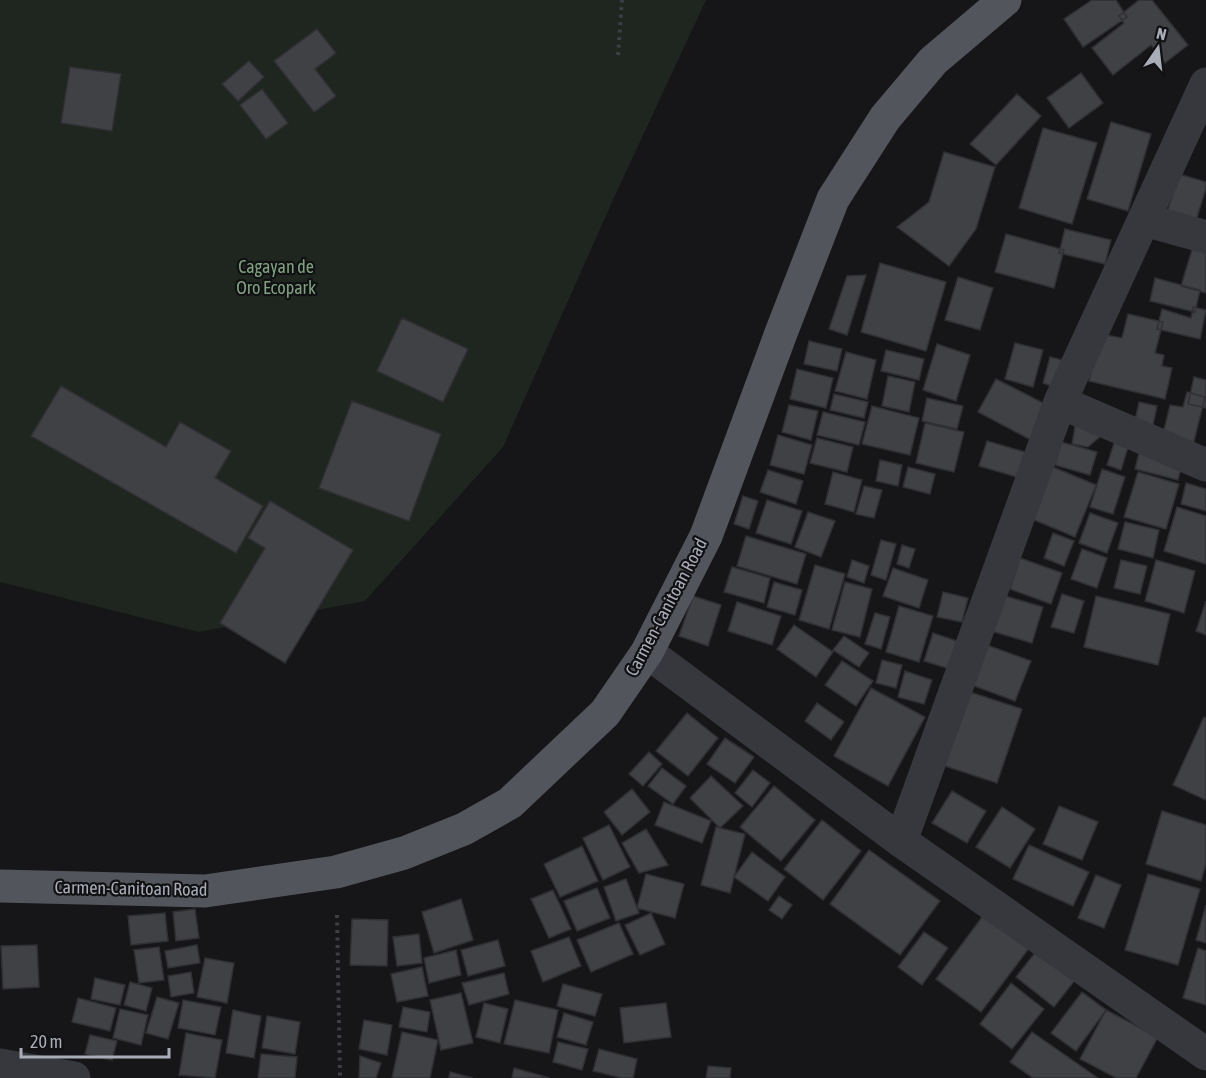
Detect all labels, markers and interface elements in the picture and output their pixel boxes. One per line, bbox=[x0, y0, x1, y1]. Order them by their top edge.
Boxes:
north arrow bbox=[1128, 18, 1188, 78]
text: N bbox=[1155, 24, 1168, 43]
park label: Cagayan de Oro Ecopark bbox=[236, 256, 316, 298]
street label: Carmen-Canitoan Road bbox=[621, 535, 711, 679]
street label: Carmen-Canitoan Road bbox=[54, 876, 208, 900]
scale bar bbox=[21, 1021, 170, 1059]
text: 20 m bbox=[30, 1031, 62, 1052]

